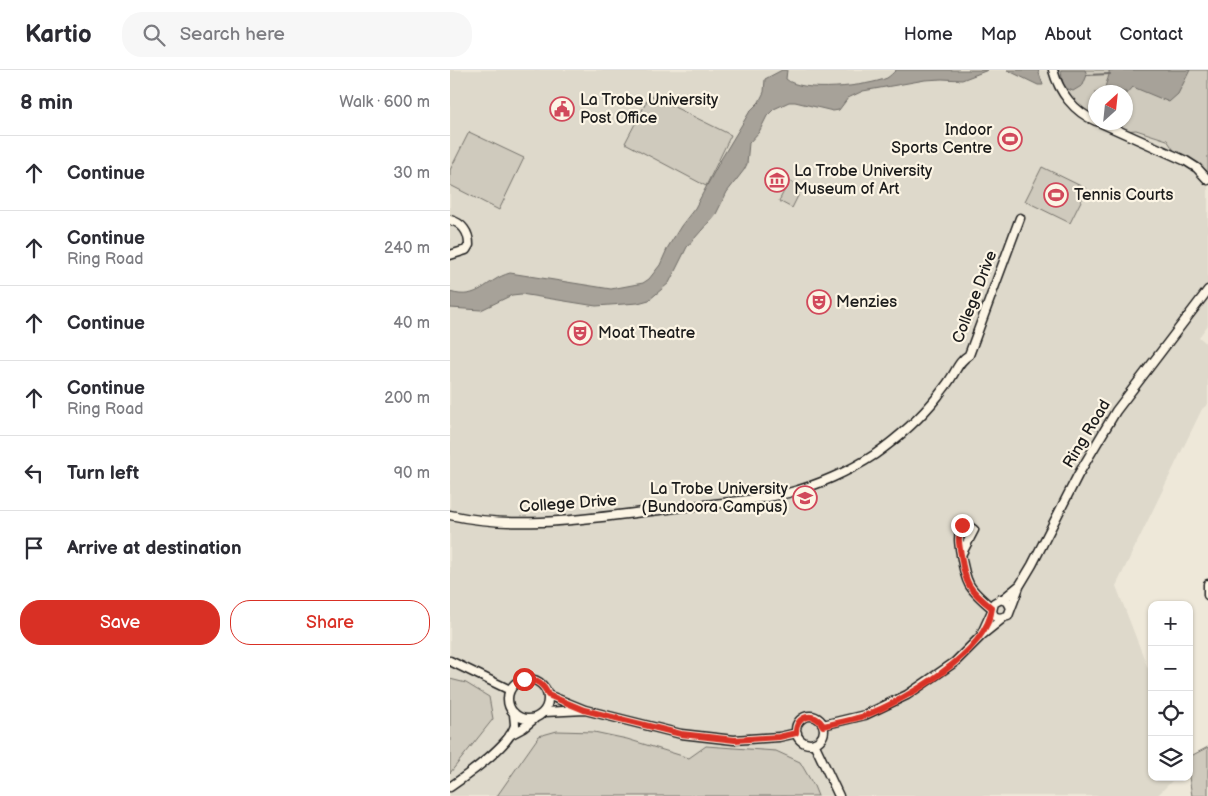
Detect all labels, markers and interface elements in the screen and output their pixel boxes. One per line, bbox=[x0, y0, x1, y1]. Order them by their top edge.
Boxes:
search box bbox=[122, 12, 472, 57]
text: Kartio bbox=[25, 20, 92, 49]
icon: search bbox=[140, 21, 168, 49]
text: Search here bbox=[180, 23, 285, 46]
text: Home bbox=[904, 24, 953, 45]
text: Map bbox=[981, 24, 1017, 45]
text: About bbox=[1045, 24, 1092, 45]
text: Contact bbox=[1120, 24, 1183, 45]
north arrow bbox=[1088, 85, 1133, 130]
text: 8 min bbox=[20, 90, 73, 115]
place label: La Trobe University Post Office bbox=[580, 91, 719, 128]
text: Walk · 600 m bbox=[339, 93, 430, 112]
public building icon: La Trobe University Post Office bbox=[549, 96, 575, 122]
place label: Indoor Sports Centre bbox=[891, 121, 992, 158]
sports icon: Indoor Sports Centre bbox=[997, 126, 1023, 152]
icon: ahead bbox=[20, 159, 48, 187]
text: Continue bbox=[67, 162, 145, 185]
place label: La Trobe University Museum of Art bbox=[794, 162, 933, 199]
text: 30 m bbox=[393, 164, 430, 183]
museum icon: La Trobe University Museum of Art bbox=[764, 167, 790, 193]
sports icon: Tennis Courts bbox=[1043, 182, 1069, 208]
place label: Tennis Courts bbox=[1074, 186, 1173, 205]
text: Continue bbox=[67, 227, 145, 250]
icon: ahead bbox=[20, 234, 48, 262]
text: 240 m bbox=[384, 239, 430, 258]
street label: College Drive bbox=[949, 248, 1002, 346]
text: Ring Road bbox=[67, 250, 143, 269]
theatre icon: Menzies bbox=[806, 289, 832, 315]
place label: Menzies bbox=[836, 293, 897, 312]
icon: ahead bbox=[20, 309, 48, 337]
text: Continue bbox=[67, 312, 145, 335]
text: 40 m bbox=[393, 314, 430, 333]
theatre icon: Moat Theatre bbox=[567, 320, 593, 346]
place label: Moat Theatre bbox=[598, 324, 696, 343]
text: Continue bbox=[67, 377, 145, 400]
icon: ahead bbox=[20, 384, 48, 412]
text: 200 m bbox=[384, 389, 430, 408]
street label: Ring Road bbox=[1059, 396, 1115, 472]
text: Ring Road bbox=[67, 400, 143, 419]
icon: left bbox=[20, 459, 48, 487]
text: Turn left bbox=[67, 462, 139, 485]
text: 90 m bbox=[394, 464, 430, 483]
place label: La Trobe University (Bundoora Campus) bbox=[642, 480, 789, 517]
school or university icon: La Trobe University (Bundoora Campus) bbox=[792, 485, 818, 511]
street label: College Drive bbox=[519, 491, 618, 517]
route end bbox=[951, 514, 974, 537]
icon: arrive bbox=[20, 534, 48, 562]
text: Arrive at destination bbox=[67, 537, 242, 560]
button: Save bbox=[20, 600, 220, 645]
button: Share bbox=[230, 600, 430, 645]
map controls bbox=[1148, 601, 1193, 781]
button: + bbox=[1148, 601, 1193, 646]
button: − bbox=[1148, 646, 1193, 691]
route start bbox=[513, 668, 536, 691]
button: locate bbox=[1148, 691, 1193, 736]
button: layers bbox=[1148, 736, 1193, 781]

